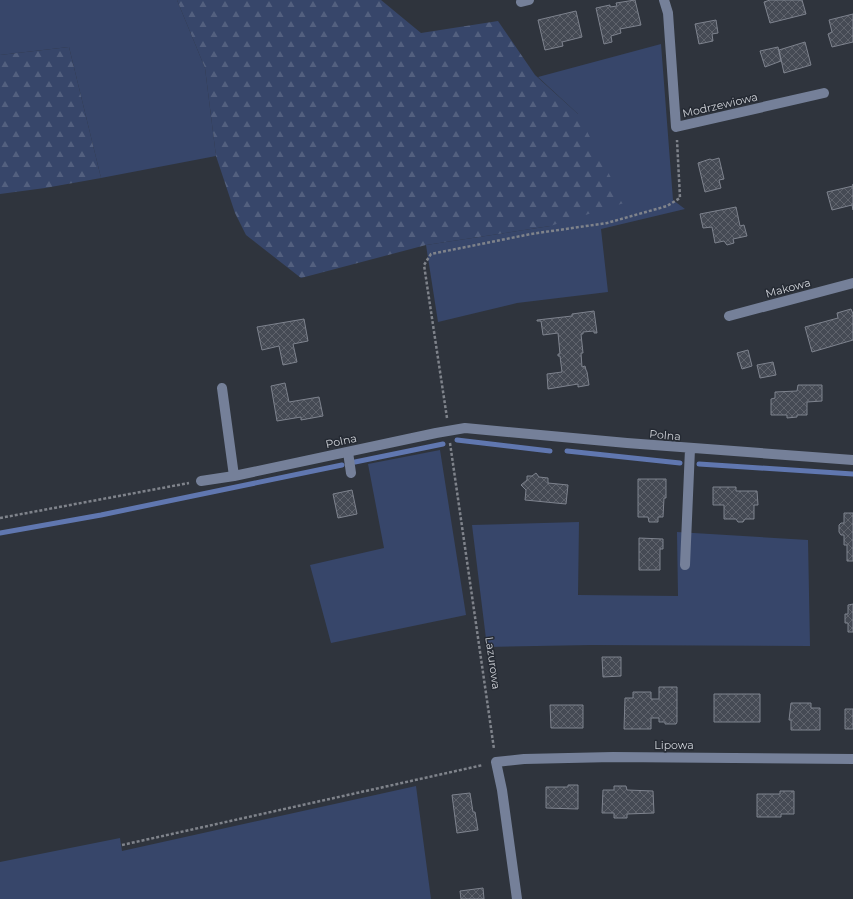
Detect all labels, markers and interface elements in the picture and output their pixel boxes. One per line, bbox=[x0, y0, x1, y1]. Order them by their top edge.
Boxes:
street label: Modrzewiowa bbox=[681, 90, 759, 120]
street label: Makowa bbox=[764, 275, 812, 301]
street label: Polna bbox=[649, 427, 681, 443]
street label: Polna bbox=[324, 431, 358, 451]
street label: Lazurowa bbox=[482, 636, 504, 690]
street label: Lipowa bbox=[654, 738, 694, 752]

